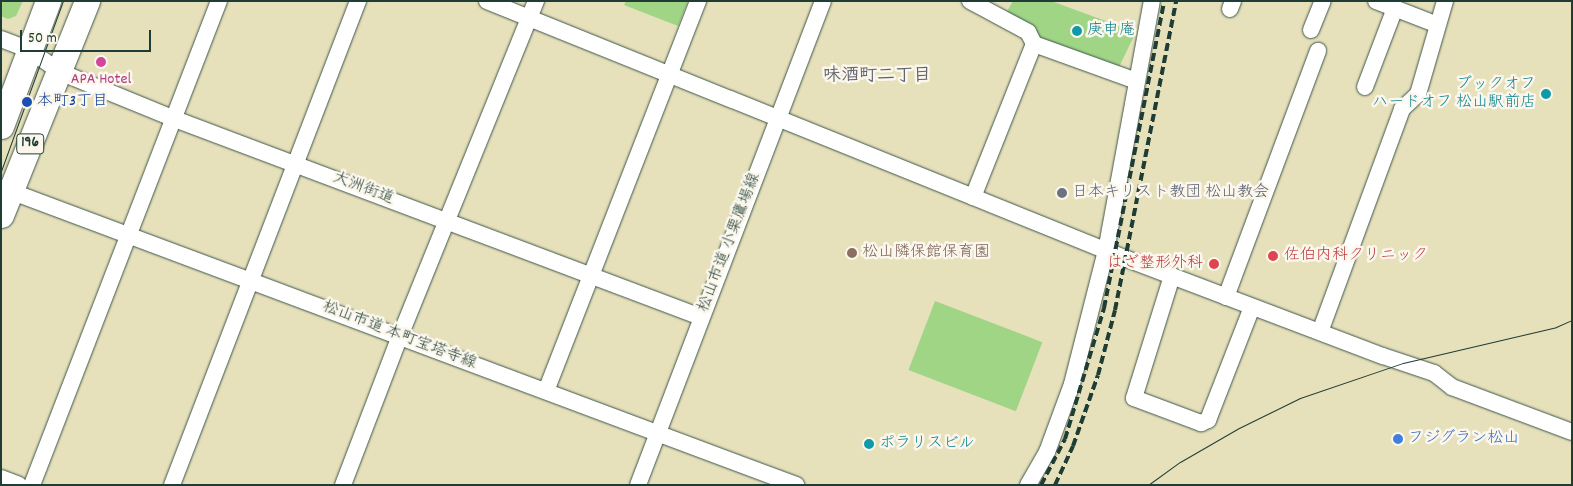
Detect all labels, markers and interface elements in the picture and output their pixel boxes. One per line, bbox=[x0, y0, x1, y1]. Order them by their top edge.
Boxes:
scale bar bbox=[22, 20, 154, 52]
place label: 庚申庵 bbox=[1087, 21, 1135, 41]
marker: 庚申庵 bbox=[1071, 25, 1083, 37]
text: 50 m bbox=[28, 28, 57, 50]
marker: APA Hotel bbox=[95, 56, 107, 68]
district label: 味酒町二丁目 bbox=[823, 66, 931, 88]
place label: APA Hotel bbox=[71, 70, 131, 90]
place label: ブックオフ ハードオフ 松山駅前店 bbox=[1372, 75, 1536, 113]
marker: ブックオフ ハードオフ 松山駅前店 bbox=[1540, 88, 1552, 100]
place label: 本町3丁目 bbox=[37, 92, 108, 112]
marker: 本町3丁目 bbox=[21, 96, 33, 108]
road number: 196 bbox=[15, 132, 45, 156]
street label: 大洲街道 bbox=[330, 169, 396, 209]
street label: 松山市道 小栗鷹場線 bbox=[695, 171, 765, 315]
place label: 日本キリスト教団 松山教会 bbox=[1072, 183, 1268, 203]
marker: 日本キリスト教団 松山教会 bbox=[1056, 187, 1068, 199]
place label: 松山隣保館保育園 bbox=[862, 243, 990, 263]
place label: 佐伯内科クリニック bbox=[1284, 246, 1428, 266]
marker: 松山隣保館保育園 bbox=[846, 247, 858, 259]
marker: 佐伯内科クリニック bbox=[1266, 249, 1280, 263]
place label: はざ整形外科 bbox=[1107, 254, 1203, 274]
marker: はざ整形外科 bbox=[1207, 257, 1221, 271]
street label: 松山市道 本町宝塔寺線 bbox=[319, 298, 479, 374]
place label: フジグラン松山 bbox=[1408, 429, 1520, 449]
marker: フジグラン松山 bbox=[1392, 433, 1404, 445]
place label: ポラリスビル bbox=[879, 434, 975, 454]
marker: ポラリスビル bbox=[863, 438, 875, 450]

